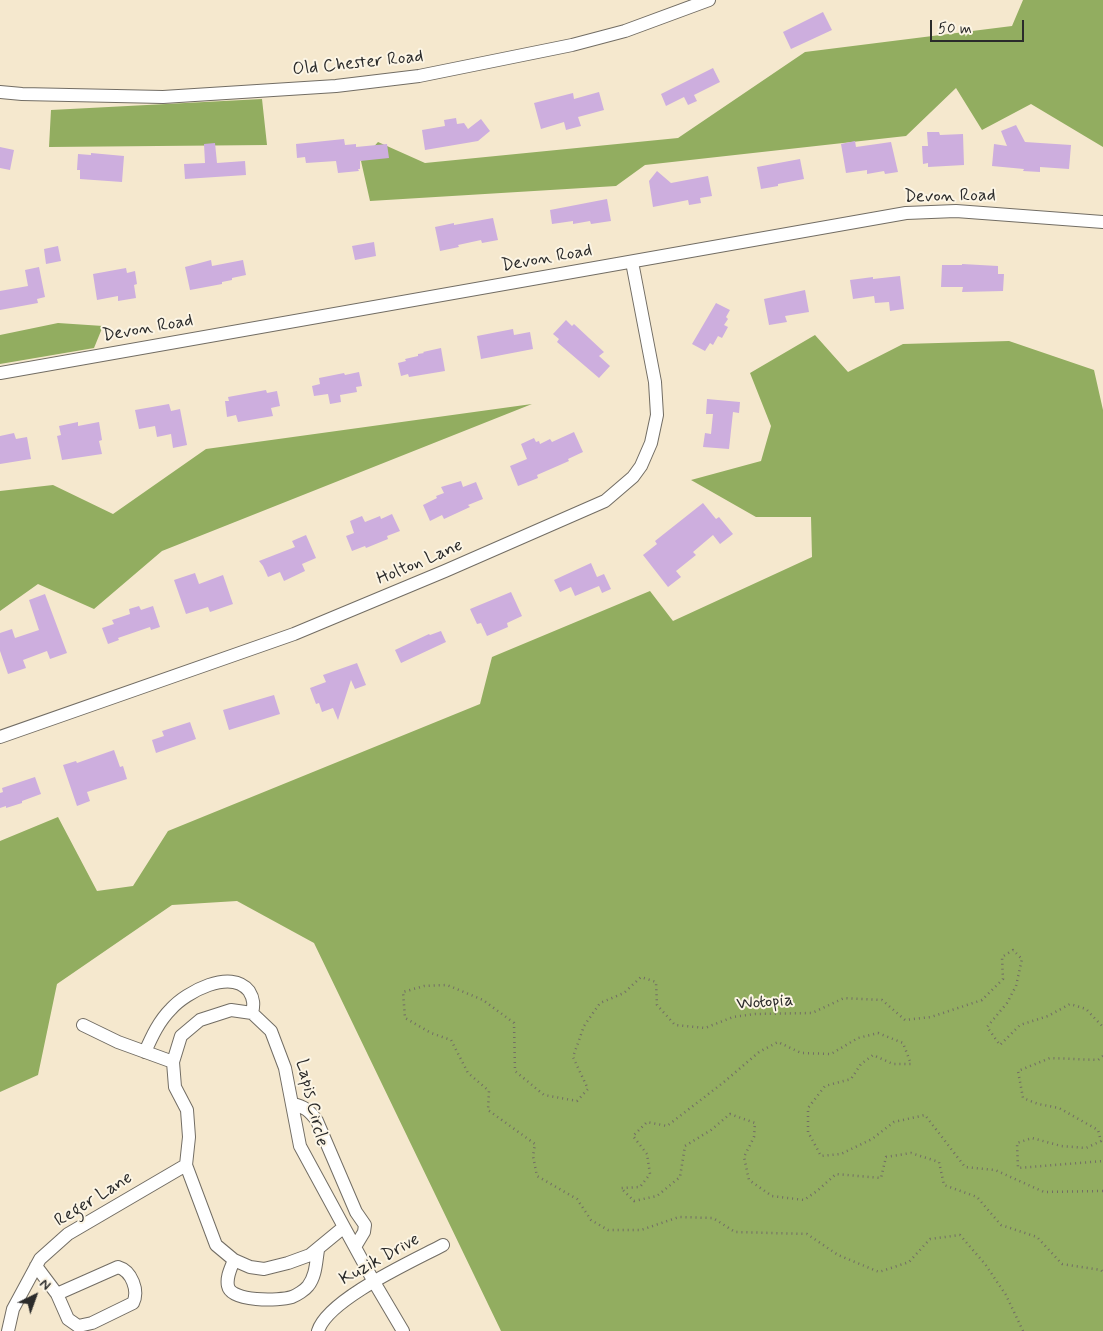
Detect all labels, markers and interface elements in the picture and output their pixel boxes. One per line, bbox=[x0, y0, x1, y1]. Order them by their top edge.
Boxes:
scale bar bbox=[933, 10, 1027, 42]
text: 50 m bbox=[938, 19, 972, 39]
street label: Old Chester Road bbox=[292, 46, 424, 82]
street label: Devon Road bbox=[904, 185, 996, 209]
street label: Devon Road bbox=[500, 240, 594, 278]
street label: Devon Road bbox=[101, 310, 195, 348]
street label: Holton Lane bbox=[374, 535, 466, 591]
street label: Wotopia bbox=[736, 990, 794, 1016]
street label: Lapis Circle bbox=[290, 1057, 332, 1149]
street label: Reger Lane bbox=[51, 1168, 137, 1232]
street label: Kuzik Drive bbox=[336, 1229, 424, 1291]
north arrow bbox=[10, 1271, 60, 1321]
text: N bbox=[36, 1275, 55, 1295]

